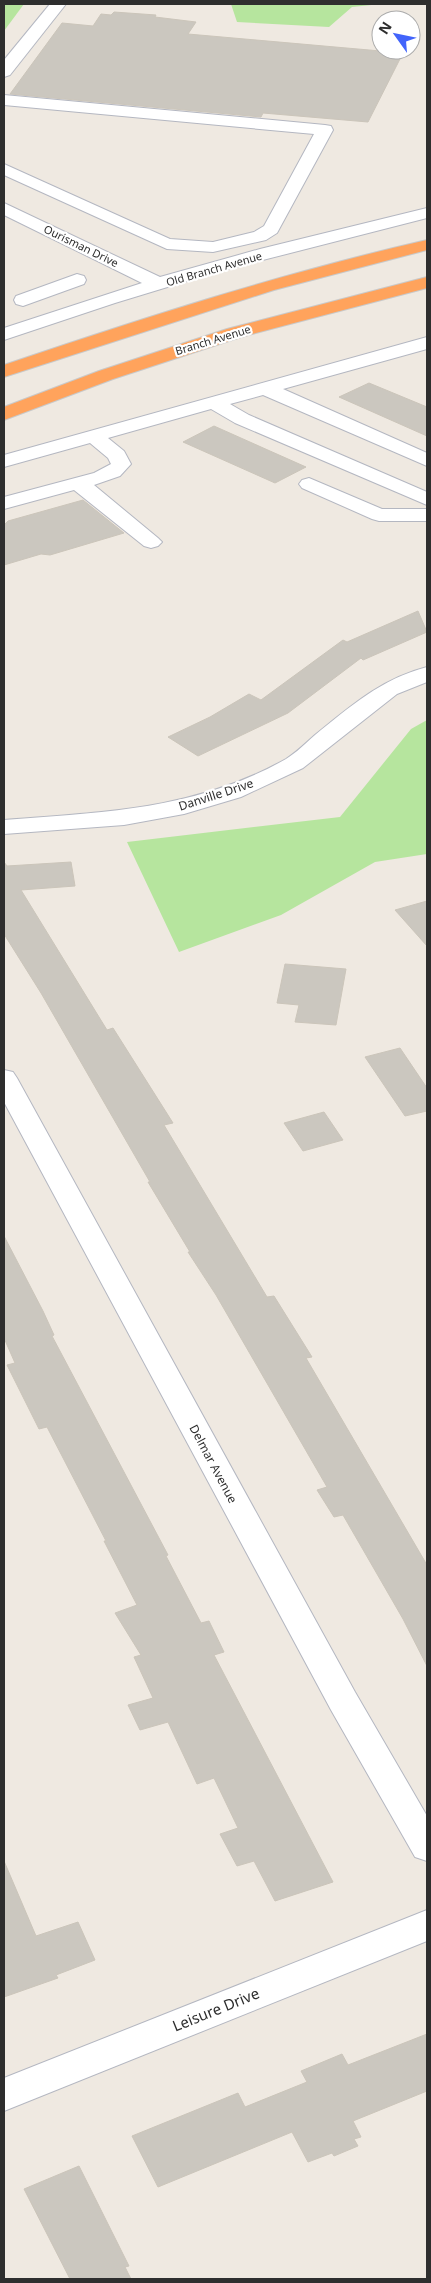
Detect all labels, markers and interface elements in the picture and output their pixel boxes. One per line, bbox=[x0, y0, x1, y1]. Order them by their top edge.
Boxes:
north arrow bbox=[371, 10, 421, 60]
text: N bbox=[374, 18, 396, 38]
street label: Ourisman Drive bbox=[41, 221, 121, 270]
street label: Old Branch Avenue bbox=[164, 248, 264, 289]
street label: Branch Avenue bbox=[173, 321, 252, 358]
street label: Danville Drive bbox=[176, 774, 256, 815]
street label: Delmar Avenue bbox=[186, 1421, 241, 1506]
street label: Leisure Drive bbox=[169, 1983, 262, 2036]

